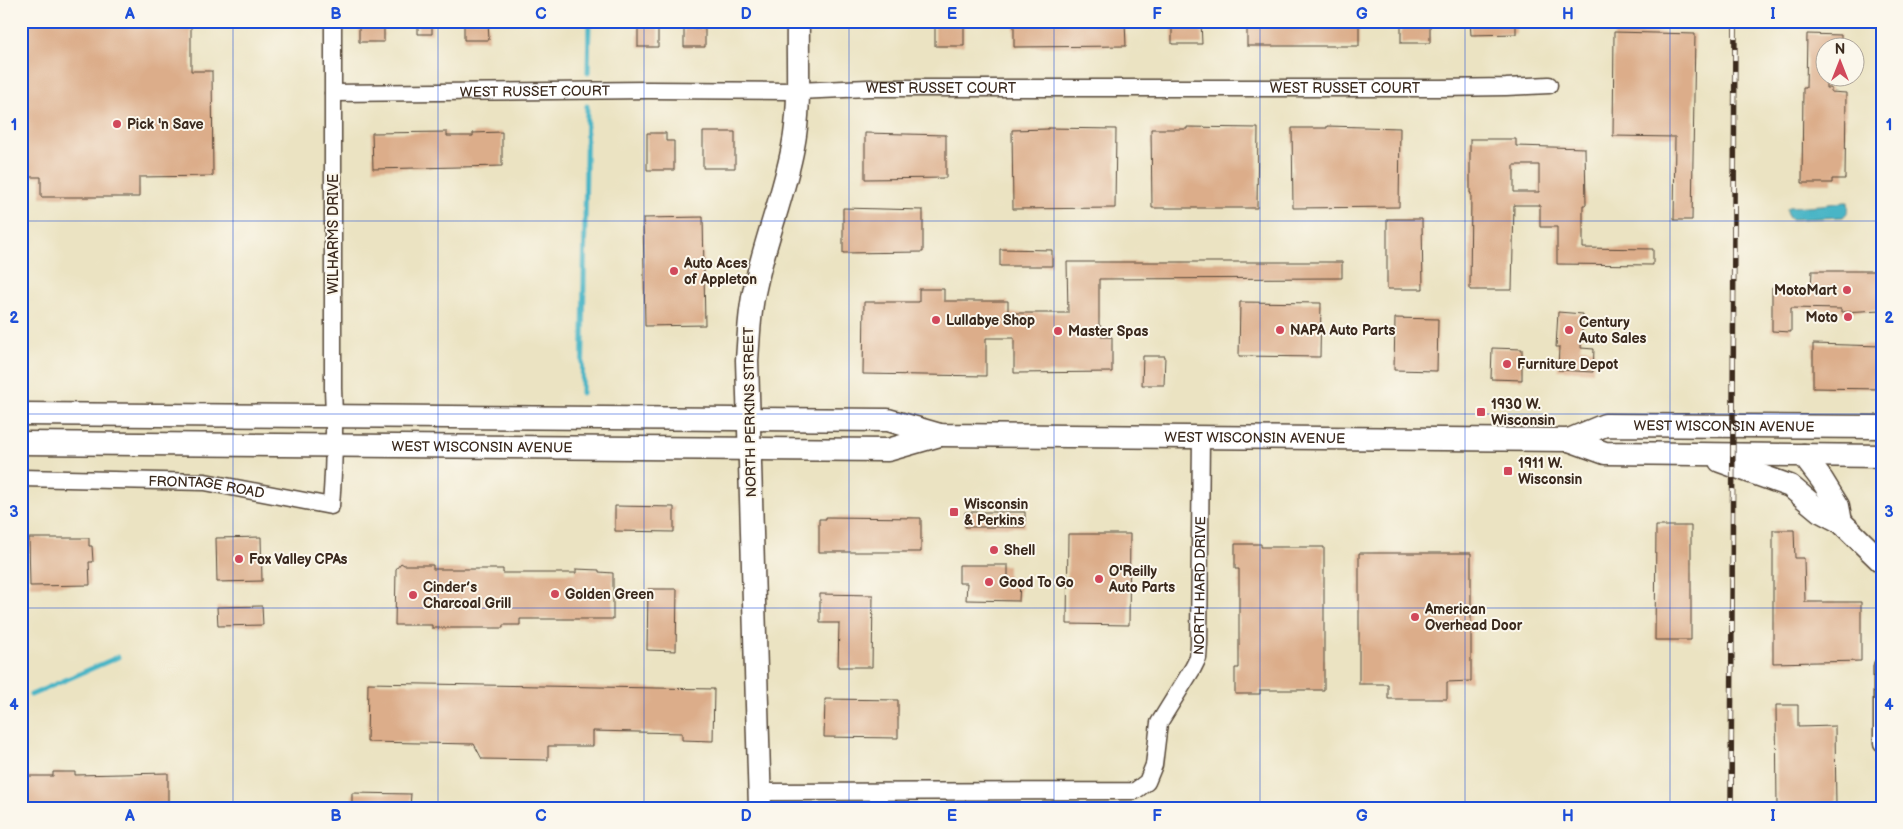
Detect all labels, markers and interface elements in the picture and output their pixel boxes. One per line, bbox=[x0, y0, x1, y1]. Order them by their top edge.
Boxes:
text: A bbox=[124, 5, 135, 24]
text: B bbox=[330, 5, 342, 24]
text: C bbox=[535, 5, 547, 24]
text: D bbox=[740, 5, 752, 24]
text: E bbox=[947, 5, 957, 24]
text: F bbox=[1152, 5, 1162, 24]
text: G bbox=[1356, 5, 1368, 24]
text: H bbox=[1562, 5, 1574, 24]
text: I bbox=[1770, 5, 1776, 24]
north arrow bbox=[1816, 38, 1866, 88]
text: N bbox=[1835, 41, 1845, 58]
street label: WEST RUSSET COURT bbox=[866, 80, 1017, 97]
street label: WEST RUSSET COURT bbox=[1270, 80, 1421, 97]
street label: WEST RUSSET COURT bbox=[460, 82, 611, 100]
text: 1 bbox=[11, 116, 17, 135]
place label: Pick 'n Save bbox=[127, 116, 204, 133]
text: 1 bbox=[1886, 116, 1892, 135]
marker: Pick 'n Save bbox=[111, 118, 123, 130]
street label: WILHARMS DRIVE bbox=[325, 174, 342, 294]
place label: Auto Aces of Appleton bbox=[683, 255, 757, 288]
marker: Auto Aces of Appleton bbox=[668, 265, 680, 277]
place label: MotoMart bbox=[1774, 282, 1837, 299]
marker: MotoMart bbox=[1841, 284, 1853, 296]
text: 2 bbox=[9, 309, 19, 328]
place label: Moto bbox=[1806, 309, 1838, 326]
text: 2 bbox=[1884, 309, 1894, 328]
marker: Moto bbox=[1842, 311, 1854, 323]
place label: Lullabye Shop bbox=[946, 312, 1035, 329]
marker: Lullabye Shop bbox=[930, 314, 942, 326]
place label: Century Auto Sales bbox=[1578, 314, 1647, 347]
place label: NAPA Auto Parts bbox=[1290, 322, 1396, 339]
place label: Master Spas bbox=[1068, 323, 1148, 340]
marker: NAPA Auto Parts bbox=[1274, 324, 1286, 336]
marker: Century Auto Sales bbox=[1563, 324, 1575, 336]
marker: Master Spas bbox=[1052, 325, 1064, 337]
street label: NORTH PERKINS STREET bbox=[740, 326, 760, 498]
place label: Furniture Depot bbox=[1517, 356, 1619, 373]
marker: Furniture Depot bbox=[1501, 358, 1513, 370]
place label: 1930 W. Wisconsin bbox=[1491, 396, 1556, 429]
marker: 1930 W. Wisconsin bbox=[1475, 406, 1487, 418]
street label: WEST WISCONSIN AVENUE bbox=[1633, 417, 1815, 435]
street label: WEST WISCONSIN AVENUE bbox=[1164, 428, 1345, 447]
street label: WEST WISCONSIN AVENUE bbox=[391, 437, 573, 456]
place label: 1911 W. Wisconsin bbox=[1518, 455, 1583, 488]
marker: 1911 W. Wisconsin bbox=[1502, 465, 1514, 477]
street label: FRONTAGE ROAD bbox=[148, 472, 266, 502]
place label: Wisconsin & Perkins bbox=[964, 496, 1029, 529]
text: 3 bbox=[9, 503, 19, 522]
text: 3 bbox=[1884, 503, 1894, 522]
marker: Wisconsin & Perkins bbox=[948, 506, 960, 518]
street label: NORTH HARD DRIVE bbox=[1190, 516, 1209, 656]
place label: Shell bbox=[1004, 542, 1035, 559]
marker: Shell bbox=[988, 544, 1000, 556]
place label: Fox Valley CPAs bbox=[249, 551, 348, 568]
marker: Fox Valley CPAs bbox=[233, 553, 245, 565]
place label: O'Reilly Auto Parts bbox=[1108, 563, 1175, 596]
marker: O'Reilly Auto Parts bbox=[1093, 573, 1105, 585]
place label: Good To Go bbox=[999, 574, 1074, 591]
marker: Good To Go bbox=[983, 576, 995, 588]
place label: Cinder’s Charcoal Grill bbox=[423, 579, 511, 612]
place label: Golden Green bbox=[565, 586, 654, 603]
marker: Golden Green bbox=[549, 588, 561, 600]
marker: Cinder’s Charcoal Grill bbox=[407, 589, 419, 601]
place label: American Overhead Door bbox=[1424, 601, 1523, 634]
marker: American Overhead Door bbox=[1409, 611, 1421, 623]
text: 4 bbox=[9, 696, 19, 715]
text: 4 bbox=[1884, 696, 1894, 715]
text: A bbox=[124, 807, 135, 826]
text: B bbox=[330, 807, 342, 826]
text: C bbox=[535, 807, 547, 826]
text: D bbox=[740, 807, 752, 826]
text: E bbox=[947, 807, 957, 826]
text: F bbox=[1152, 807, 1162, 826]
text: G bbox=[1356, 807, 1368, 826]
text: H bbox=[1562, 807, 1574, 826]
text: I bbox=[1770, 807, 1776, 826]

